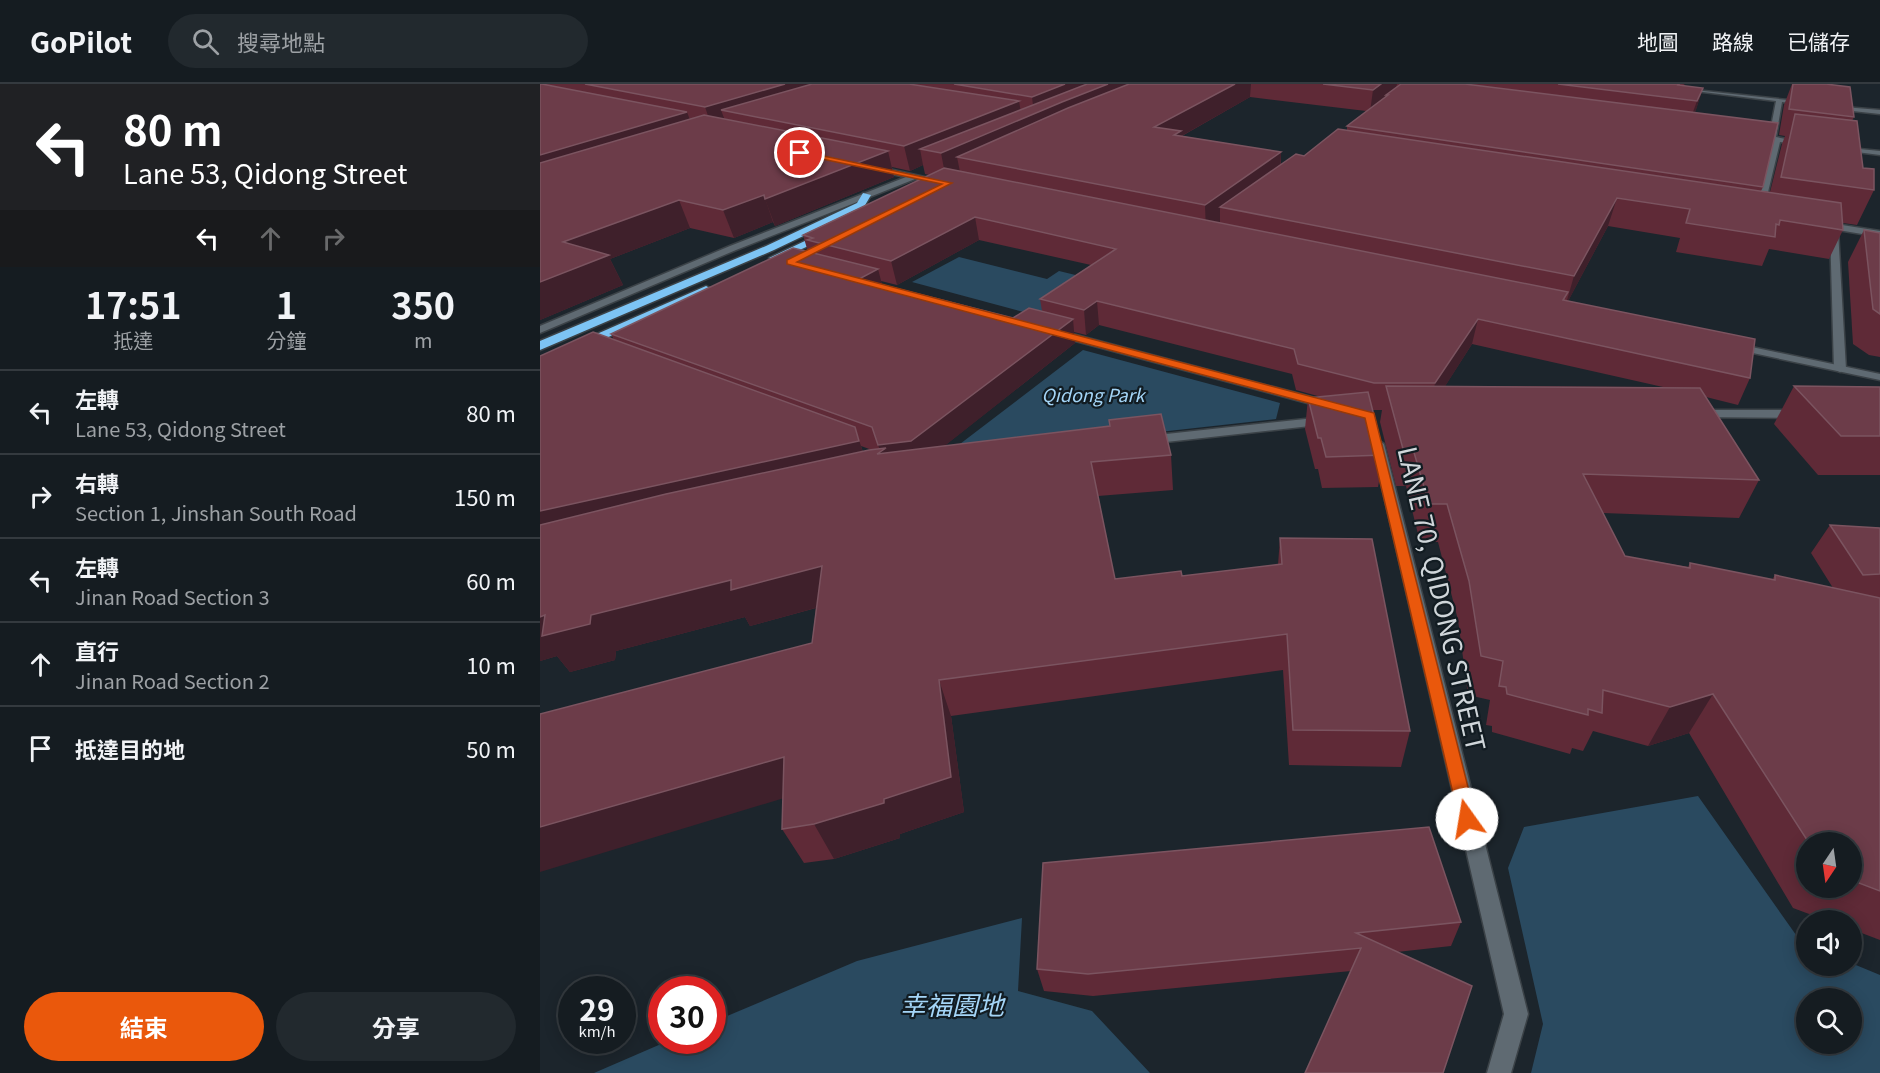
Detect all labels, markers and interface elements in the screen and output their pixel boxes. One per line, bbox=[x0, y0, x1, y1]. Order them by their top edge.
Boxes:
search box bbox=[168, 14, 588, 68]
text: GoPilot bbox=[30, 21, 132, 61]
icon: search bbox=[189, 25, 222, 58]
text: 搜尋地點 bbox=[237, 25, 325, 57]
text: 地圖 bbox=[1637, 26, 1679, 56]
text: 路線 bbox=[1712, 26, 1754, 56]
text: 已儲存 bbox=[1787, 26, 1850, 56]
text: 80 m bbox=[123, 97, 223, 158]
icon: left bbox=[24, 108, 102, 186]
pin bbox=[774, 127, 825, 178]
icon: arrive bbox=[783, 136, 816, 169]
text: Lane 53, Qidong Street bbox=[123, 153, 407, 192]
icon: left bbox=[191, 222, 224, 255]
icon: ahead bbox=[254, 222, 287, 255]
icon: right bbox=[317, 222, 350, 255]
text: 17:51 bbox=[85, 277, 182, 329]
text: 1 bbox=[276, 277, 297, 329]
text: 350 bbox=[391, 277, 455, 329]
text: 抵達 bbox=[113, 325, 153, 354]
text: 分鐘 bbox=[266, 325, 306, 354]
text: m bbox=[414, 325, 432, 354]
park label: Qidong Park bbox=[1041, 381, 1147, 407]
text: 左轉 bbox=[75, 382, 119, 414]
icon: left bbox=[24, 396, 57, 429]
text: 80 m bbox=[466, 396, 516, 428]
text: Lane 53, Qidong Street bbox=[75, 414, 286, 443]
street label: LANE 70, QIDONG STREET bbox=[1390, 442, 1497, 754]
text: 右轉 bbox=[75, 466, 119, 498]
icon: right bbox=[24, 480, 57, 513]
text: 150 m bbox=[454, 480, 516, 512]
text: Section 1, Jinshan South Road bbox=[75, 498, 357, 527]
text: 左轉 bbox=[75, 550, 119, 582]
icon: left bbox=[24, 564, 57, 597]
text: 60 m bbox=[466, 564, 516, 596]
text: Jinan Road Section 3 bbox=[75, 582, 270, 611]
text: 直行 bbox=[75, 634, 119, 666]
icon: ahead bbox=[24, 648, 57, 681]
text: 10 m bbox=[466, 648, 516, 680]
text: Jinan Road Section 2 bbox=[75, 666, 270, 695]
icon: arrive bbox=[24, 732, 57, 765]
text: 抵達目的地 bbox=[75, 732, 185, 764]
text: 50 m bbox=[466, 732, 516, 764]
position arrow bbox=[1435, 787, 1499, 851]
north arrow bbox=[1796, 832, 1862, 898]
map controls bbox=[1796, 832, 1862, 1054]
button: sound bbox=[1796, 910, 1862, 976]
speed limit sign: 30 bbox=[648, 976, 726, 1054]
park label: 幸福園地 bbox=[900, 985, 1006, 1022]
text: 29 bbox=[579, 986, 615, 1030]
button: search bbox=[1796, 988, 1862, 1054]
button: 結束 bbox=[24, 992, 264, 1061]
button: 分享 bbox=[276, 992, 516, 1061]
text: km/h bbox=[578, 1020, 616, 1041]

